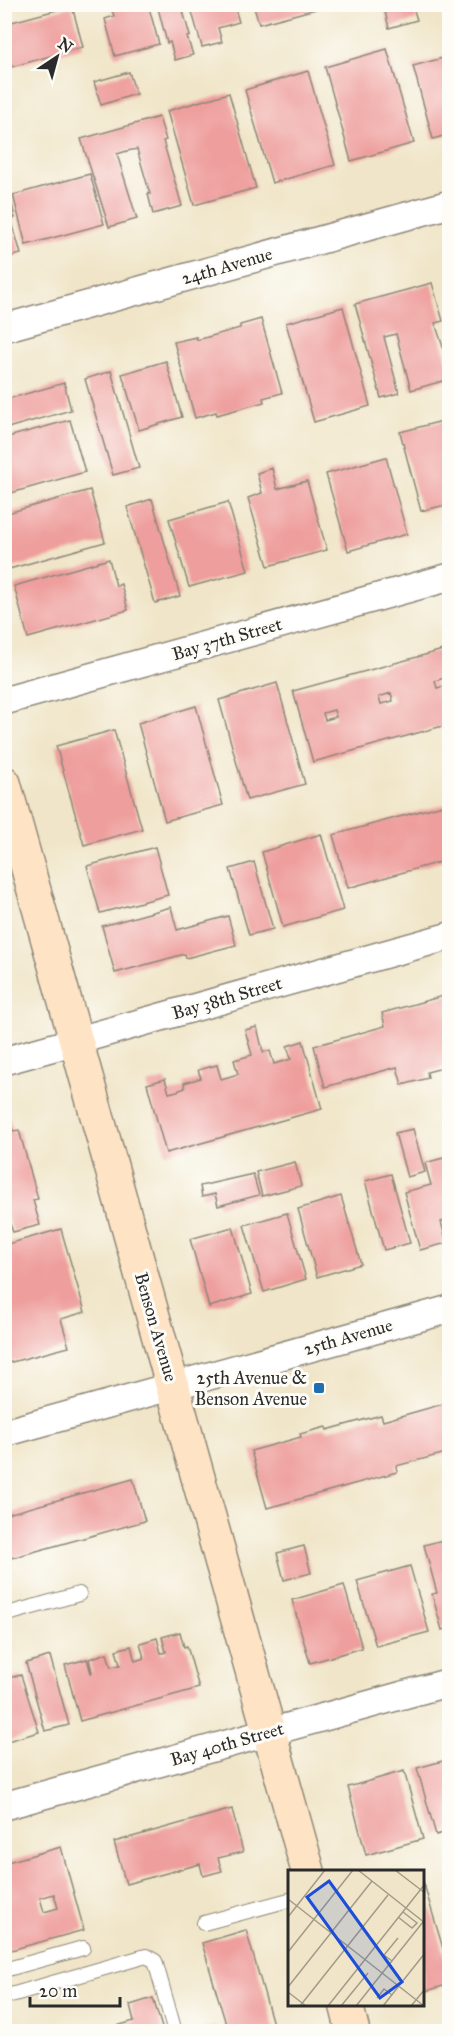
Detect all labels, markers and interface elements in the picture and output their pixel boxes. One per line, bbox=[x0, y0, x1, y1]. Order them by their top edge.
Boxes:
north arrow bbox=[27, 27, 87, 87]
text: N bbox=[54, 34, 77, 57]
street label: 24th Avenue bbox=[179, 243, 275, 289]
street label: Bay 37th Street bbox=[169, 613, 285, 665]
street label: Bay 38th Street bbox=[169, 972, 285, 1024]
street label: Benson Avenue bbox=[130, 1270, 182, 1384]
street label: 25th Avenue bbox=[301, 1314, 395, 1360]
place label: 25th Avenue & Benson Avenue bbox=[194, 1367, 307, 1410]
marker: 25th Avenue & Benson Avenue bbox=[312, 1381, 326, 1395]
street label: Bay 40th Street bbox=[168, 1717, 287, 1771]
inset map bbox=[288, 1870, 424, 2006]
scale bar bbox=[30, 1970, 120, 2008]
text: 20 m bbox=[39, 1980, 77, 2002]

